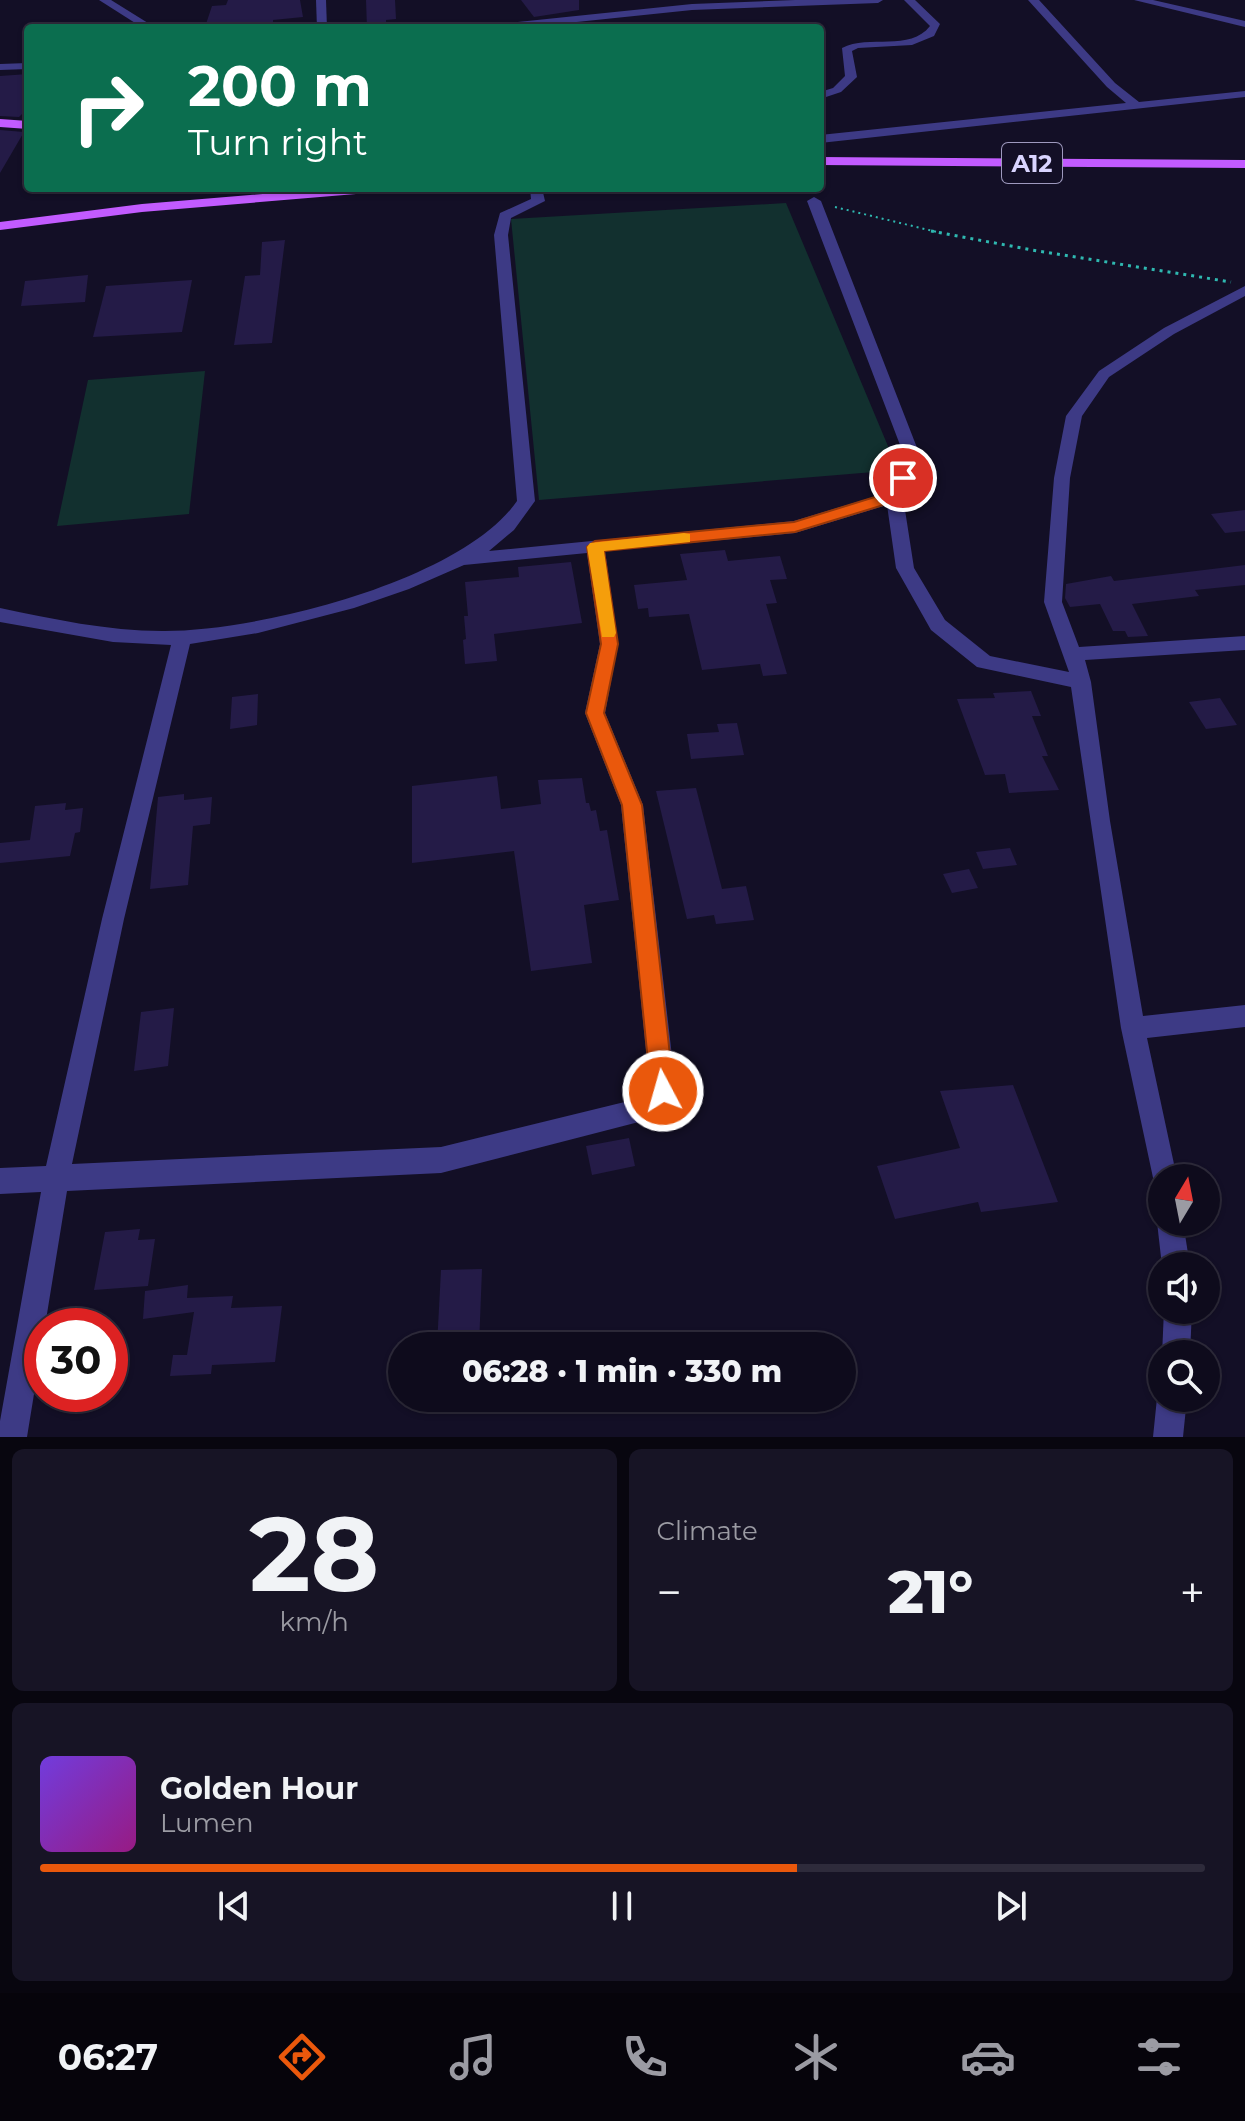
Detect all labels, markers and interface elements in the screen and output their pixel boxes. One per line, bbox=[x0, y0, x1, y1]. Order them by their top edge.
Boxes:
text: 200 m bbox=[188, 52, 372, 120]
icon: right bbox=[56, 56, 160, 160]
text: Turn right bbox=[188, 120, 368, 164]
road number: A12 bbox=[1002, 143, 1062, 183]
pin bbox=[869, 444, 937, 512]
icon: arrive bbox=[881, 456, 925, 500]
position arrow bbox=[621, 1049, 705, 1133]
north arrow bbox=[1148, 1164, 1220, 1236]
map controls bbox=[1148, 1164, 1220, 1412]
button: sound bbox=[1148, 1252, 1220, 1324]
speed limit sign: 30 bbox=[24, 1308, 128, 1412]
button: search bbox=[1148, 1340, 1220, 1412]
text: 06:28 · 1 min · 330 m bbox=[462, 1353, 782, 1390]
text: 28 bbox=[249, 1490, 379, 1617]
text: Climate bbox=[657, 1515, 758, 1547]
text: 21° bbox=[888, 1555, 973, 1628]
text: − bbox=[657, 1565, 682, 1619]
text: + bbox=[1180, 1565, 1205, 1619]
text: km/h bbox=[280, 1606, 349, 1638]
text: Golden Hour bbox=[160, 1770, 358, 1807]
text: Lumen bbox=[160, 1807, 253, 1839]
icon: previous bbox=[212, 1884, 256, 1928]
icon: pause bbox=[600, 1884, 644, 1928]
icon: next bbox=[989, 1884, 1033, 1928]
icon: directions bbox=[274, 2029, 330, 2085]
icon: music bbox=[445, 2029, 501, 2085]
icon: phone bbox=[617, 2029, 673, 2085]
icon: climate bbox=[788, 2029, 844, 2085]
icon: car bbox=[960, 2029, 1016, 2085]
icon: filters bbox=[1131, 2029, 1187, 2085]
text: 06:27 bbox=[58, 2035, 158, 2079]

